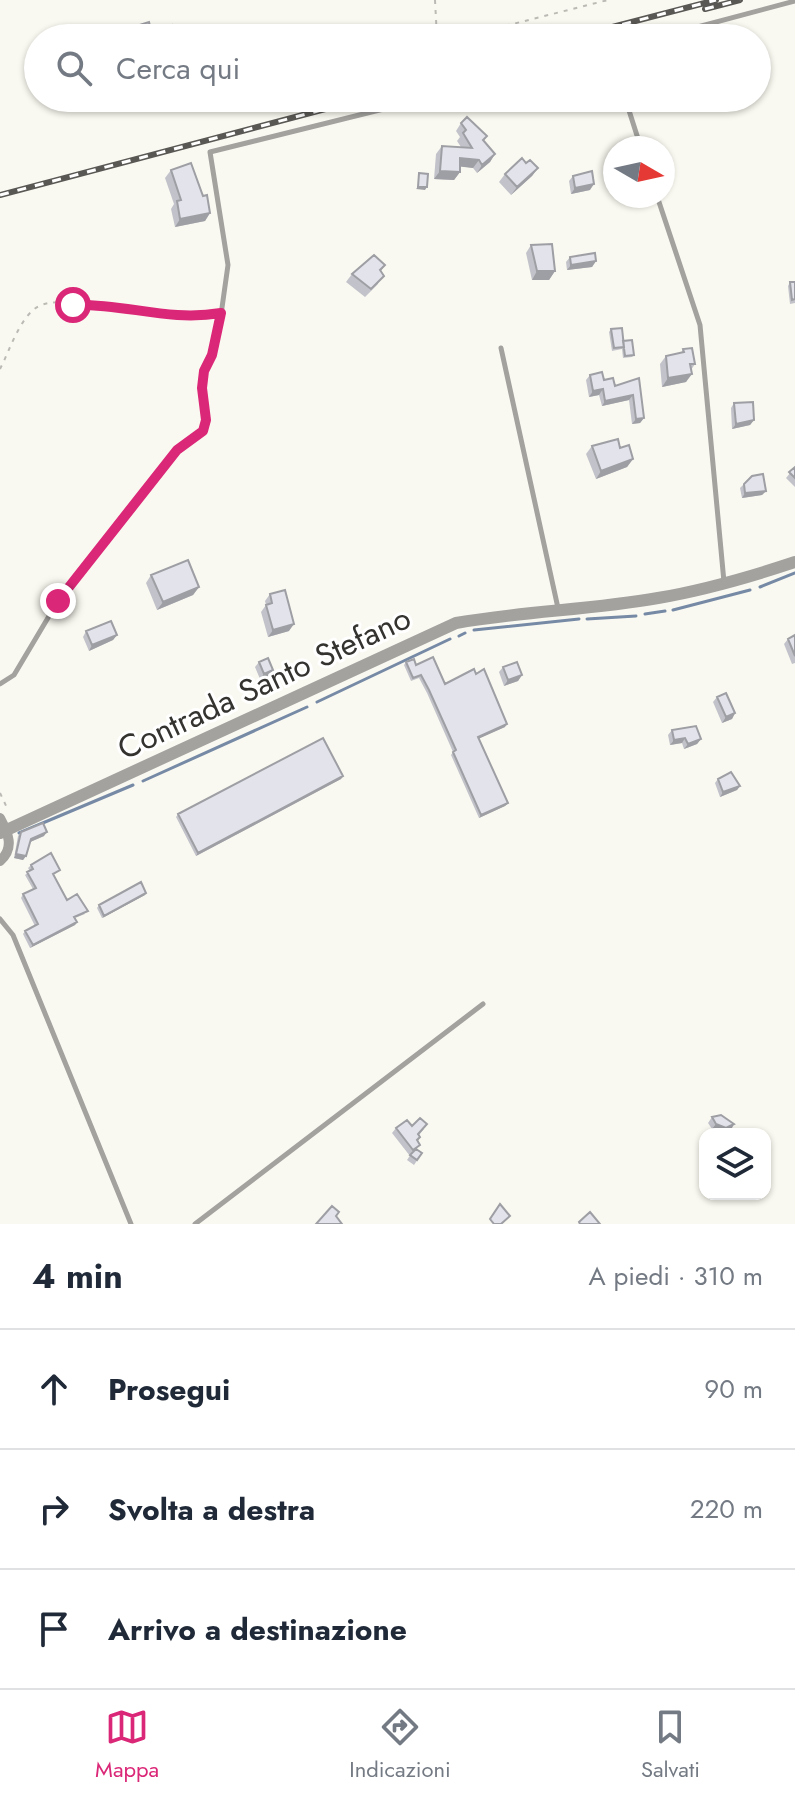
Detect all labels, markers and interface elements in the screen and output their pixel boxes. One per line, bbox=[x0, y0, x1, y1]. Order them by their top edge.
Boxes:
search box bbox=[24, 24, 771, 112]
icon: search bbox=[52, 46, 96, 90]
text: Cerca qui bbox=[116, 47, 240, 90]
north arrow bbox=[603, 136, 675, 208]
route start bbox=[55, 287, 91, 323]
route end bbox=[40, 583, 76, 619]
street label: Contrada Santo Stefano bbox=[110, 595, 418, 771]
map controls bbox=[699, 1128, 771, 1200]
button: layers bbox=[699, 1128, 771, 1200]
text: 4 min bbox=[32, 1252, 123, 1301]
text: A piedi · 310 m bbox=[589, 1257, 763, 1295]
icon: ahead bbox=[32, 1367, 76, 1411]
text: Prosegui bbox=[108, 1368, 230, 1411]
text: 90 m bbox=[704, 1370, 763, 1408]
icon: right bbox=[32, 1487, 76, 1531]
text: Svolta a destra bbox=[108, 1488, 315, 1531]
text: 220 m bbox=[690, 1490, 763, 1528]
icon: arrive bbox=[32, 1607, 76, 1651]
text: Arrivo a destinazione bbox=[108, 1608, 407, 1651]
tab: Mappa bbox=[95, 1705, 159, 1785]
tab: Indicazioni bbox=[349, 1705, 451, 1785]
tab: Salvati bbox=[641, 1705, 700, 1785]

